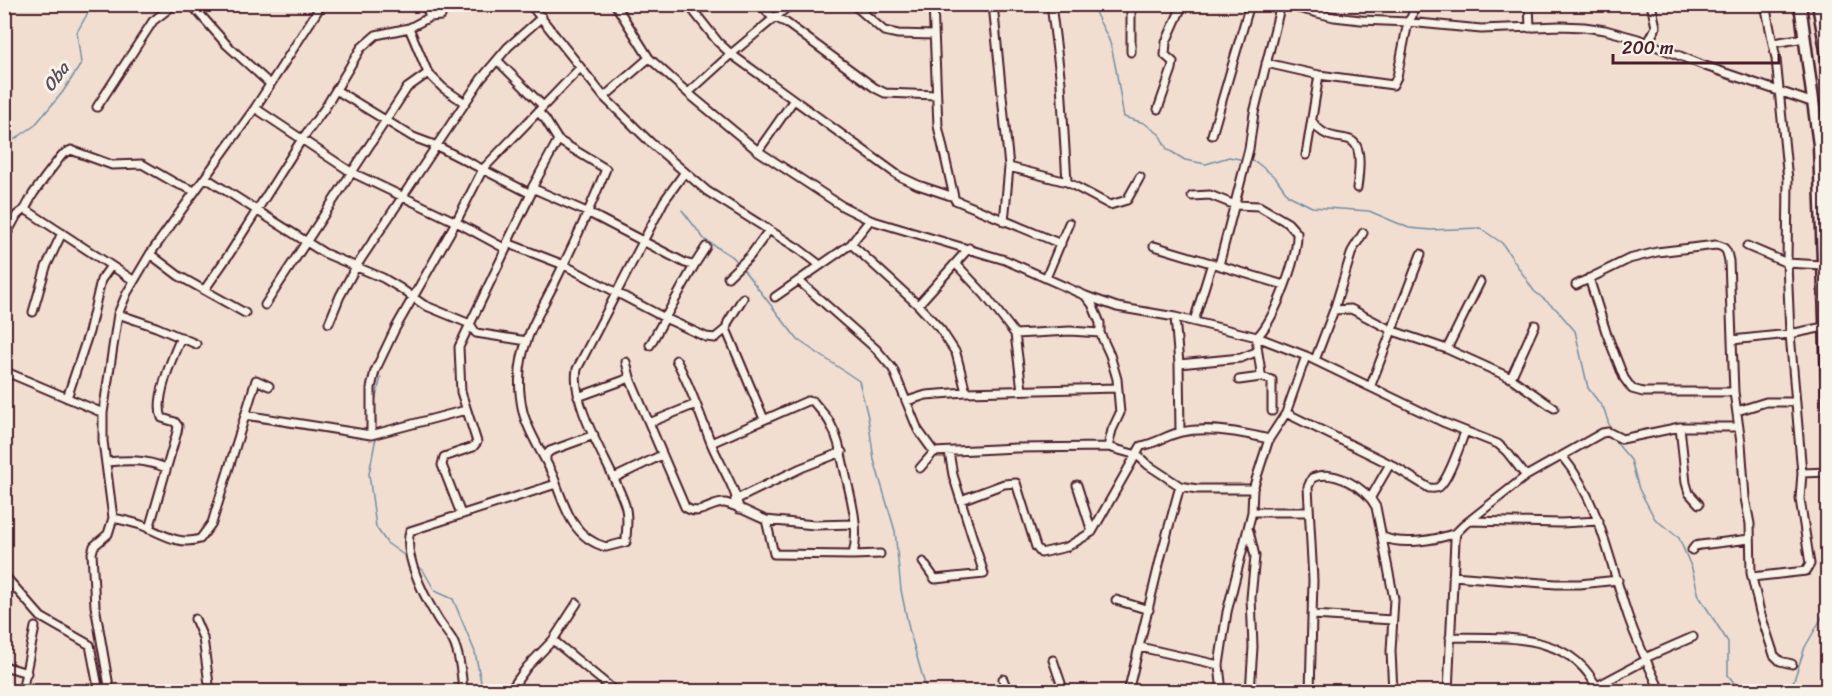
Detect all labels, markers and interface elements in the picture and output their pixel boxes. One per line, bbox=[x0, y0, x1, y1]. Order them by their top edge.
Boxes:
scale bar bbox=[1613, 27, 1780, 65]
text: 200 m bbox=[1622, 32, 1674, 64]
water label: Oba bbox=[34, 54, 79, 99]

